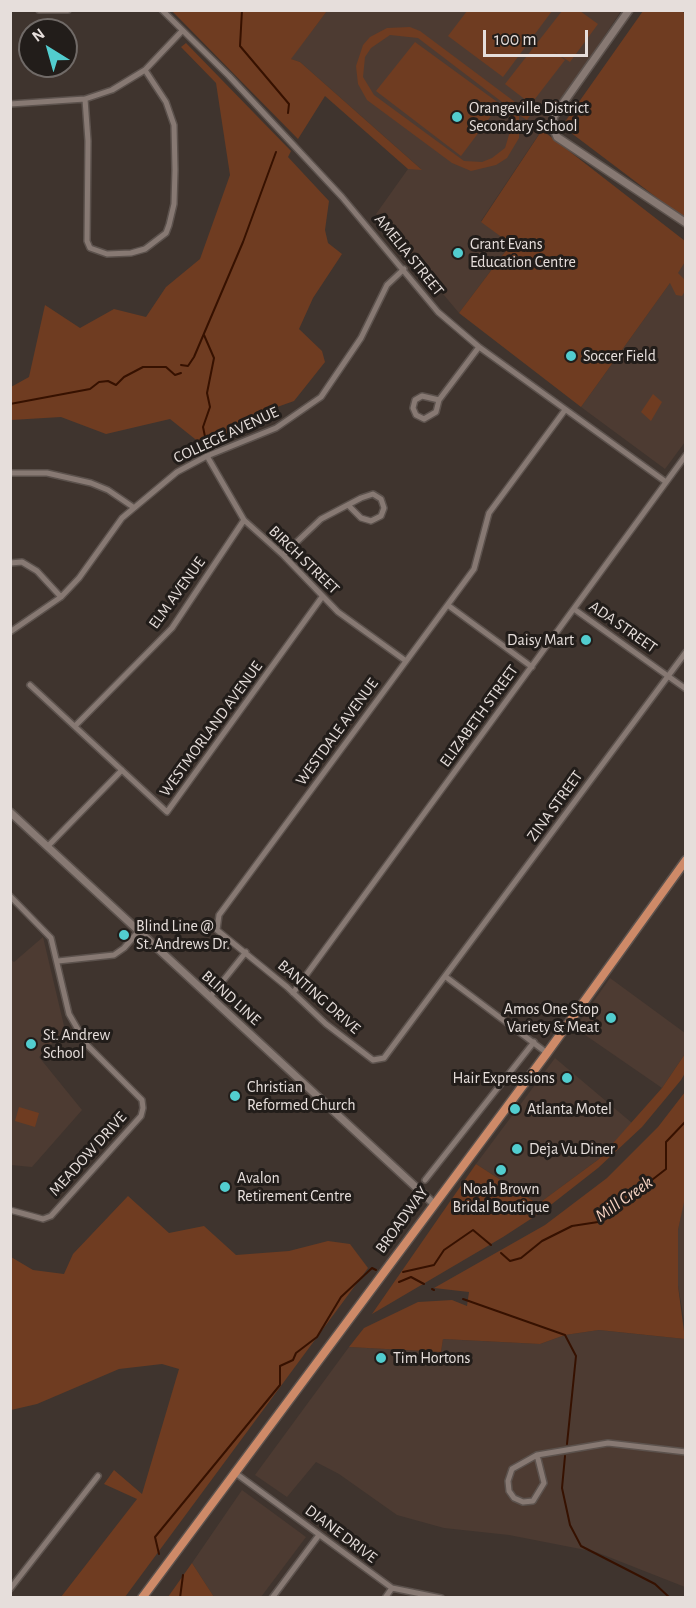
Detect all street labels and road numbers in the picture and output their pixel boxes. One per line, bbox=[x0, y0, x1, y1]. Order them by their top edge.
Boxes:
street label: AMELIA STREET bbox=[370, 210, 448, 300]
street label: COLLEGE AVENUE bbox=[171, 402, 281, 468]
street label: BIRCH STREET bbox=[265, 522, 343, 598]
street label: ELM AVENUE bbox=[145, 553, 209, 633]
street label: ADA STREET bbox=[585, 597, 661, 657]
street label: WESTMORLAND AVENUE bbox=[155, 657, 267, 801]
street label: ELIZABETH STREET bbox=[436, 661, 522, 771]
street label: WESTDALE AVENUE bbox=[292, 675, 382, 789]
street label: ZINA STREET bbox=[523, 767, 587, 845]
street label: BANTING DRIVE bbox=[274, 956, 364, 1038]
street label: BLIND LINE bbox=[197, 966, 265, 1030]
street label: MEADOW DRIVE bbox=[45, 1108, 131, 1200]
street label: BROADWAY bbox=[371, 1183, 433, 1257]
street label: DIANE DRIVE bbox=[301, 1501, 381, 1567]

